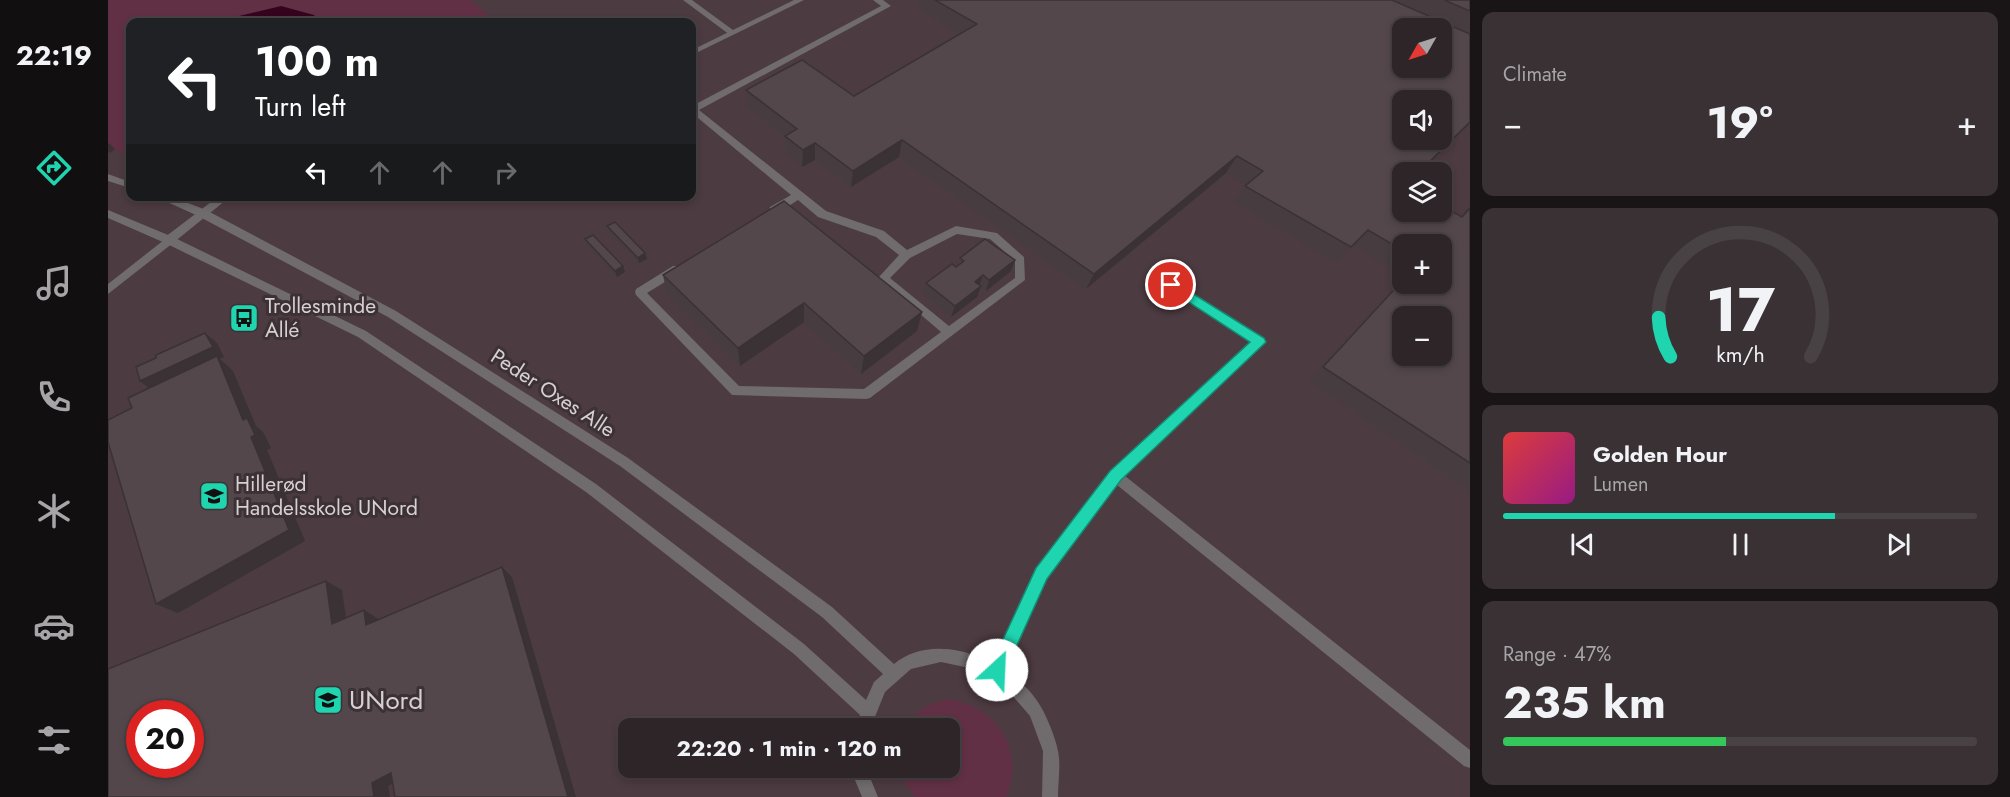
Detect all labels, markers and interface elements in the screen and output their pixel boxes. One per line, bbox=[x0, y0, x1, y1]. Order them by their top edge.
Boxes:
north arrow bbox=[1392, 18, 1452, 78]
map controls bbox=[1392, 18, 1452, 366]
text: 100 m bbox=[255, 31, 379, 92]
text: 22:19 bbox=[16, 36, 92, 75]
icon: left bbox=[156, 42, 234, 120]
text: Climate bbox=[1503, 60, 1567, 89]
text: Turn left bbox=[255, 87, 345, 126]
button: sound bbox=[1392, 90, 1452, 150]
text: 19° bbox=[1706, 90, 1773, 155]
text: − bbox=[1503, 100, 1522, 147]
text: + bbox=[1957, 100, 1977, 147]
icon: directions bbox=[33, 147, 75, 189]
icon: left bbox=[300, 156, 333, 189]
icon: ahead bbox=[363, 156, 396, 189]
icon: ahead bbox=[426, 156, 459, 189]
icon: right bbox=[489, 156, 522, 189]
button: layers bbox=[1392, 162, 1452, 222]
button: + bbox=[1392, 234, 1452, 294]
pin bbox=[1145, 259, 1196, 310]
icon: music bbox=[33, 262, 75, 304]
text: 17 bbox=[1705, 265, 1775, 355]
icon: arrive bbox=[1154, 268, 1187, 301]
place label: Trollesminde Allé bbox=[265, 291, 376, 345]
bus stop icon: Trollesminde Allé bbox=[228, 302, 260, 334]
button: − bbox=[1392, 306, 1452, 366]
text: km/h bbox=[1716, 340, 1764, 371]
street label: Peder Oxes Alle bbox=[485, 341, 621, 445]
icon: phone bbox=[33, 376, 75, 418]
text: Golden Hour bbox=[1593, 438, 1727, 470]
place label: Hillerød Handelsskole UNord bbox=[235, 469, 418, 523]
text: Lumen bbox=[1593, 470, 1649, 499]
school or university icon: Hillerød Handelsskole UNord bbox=[198, 480, 230, 512]
icon: climate bbox=[33, 490, 75, 532]
icon: previous bbox=[1566, 528, 1599, 561]
icon: pause bbox=[1724, 528, 1757, 561]
icon: next bbox=[1882, 528, 1915, 561]
icon: car bbox=[33, 605, 75, 647]
position arrow bbox=[965, 638, 1029, 702]
text: Range · 47% bbox=[1503, 640, 1611, 669]
text: 235 km bbox=[1503, 670, 1666, 735]
place label: UNord bbox=[349, 681, 423, 719]
school or university icon: UNord bbox=[312, 684, 344, 716]
speed limit sign: 20 bbox=[126, 700, 204, 778]
icon: filters bbox=[33, 719, 75, 761]
text: 22:20 · 1 min · 120 m bbox=[677, 732, 901, 764]

